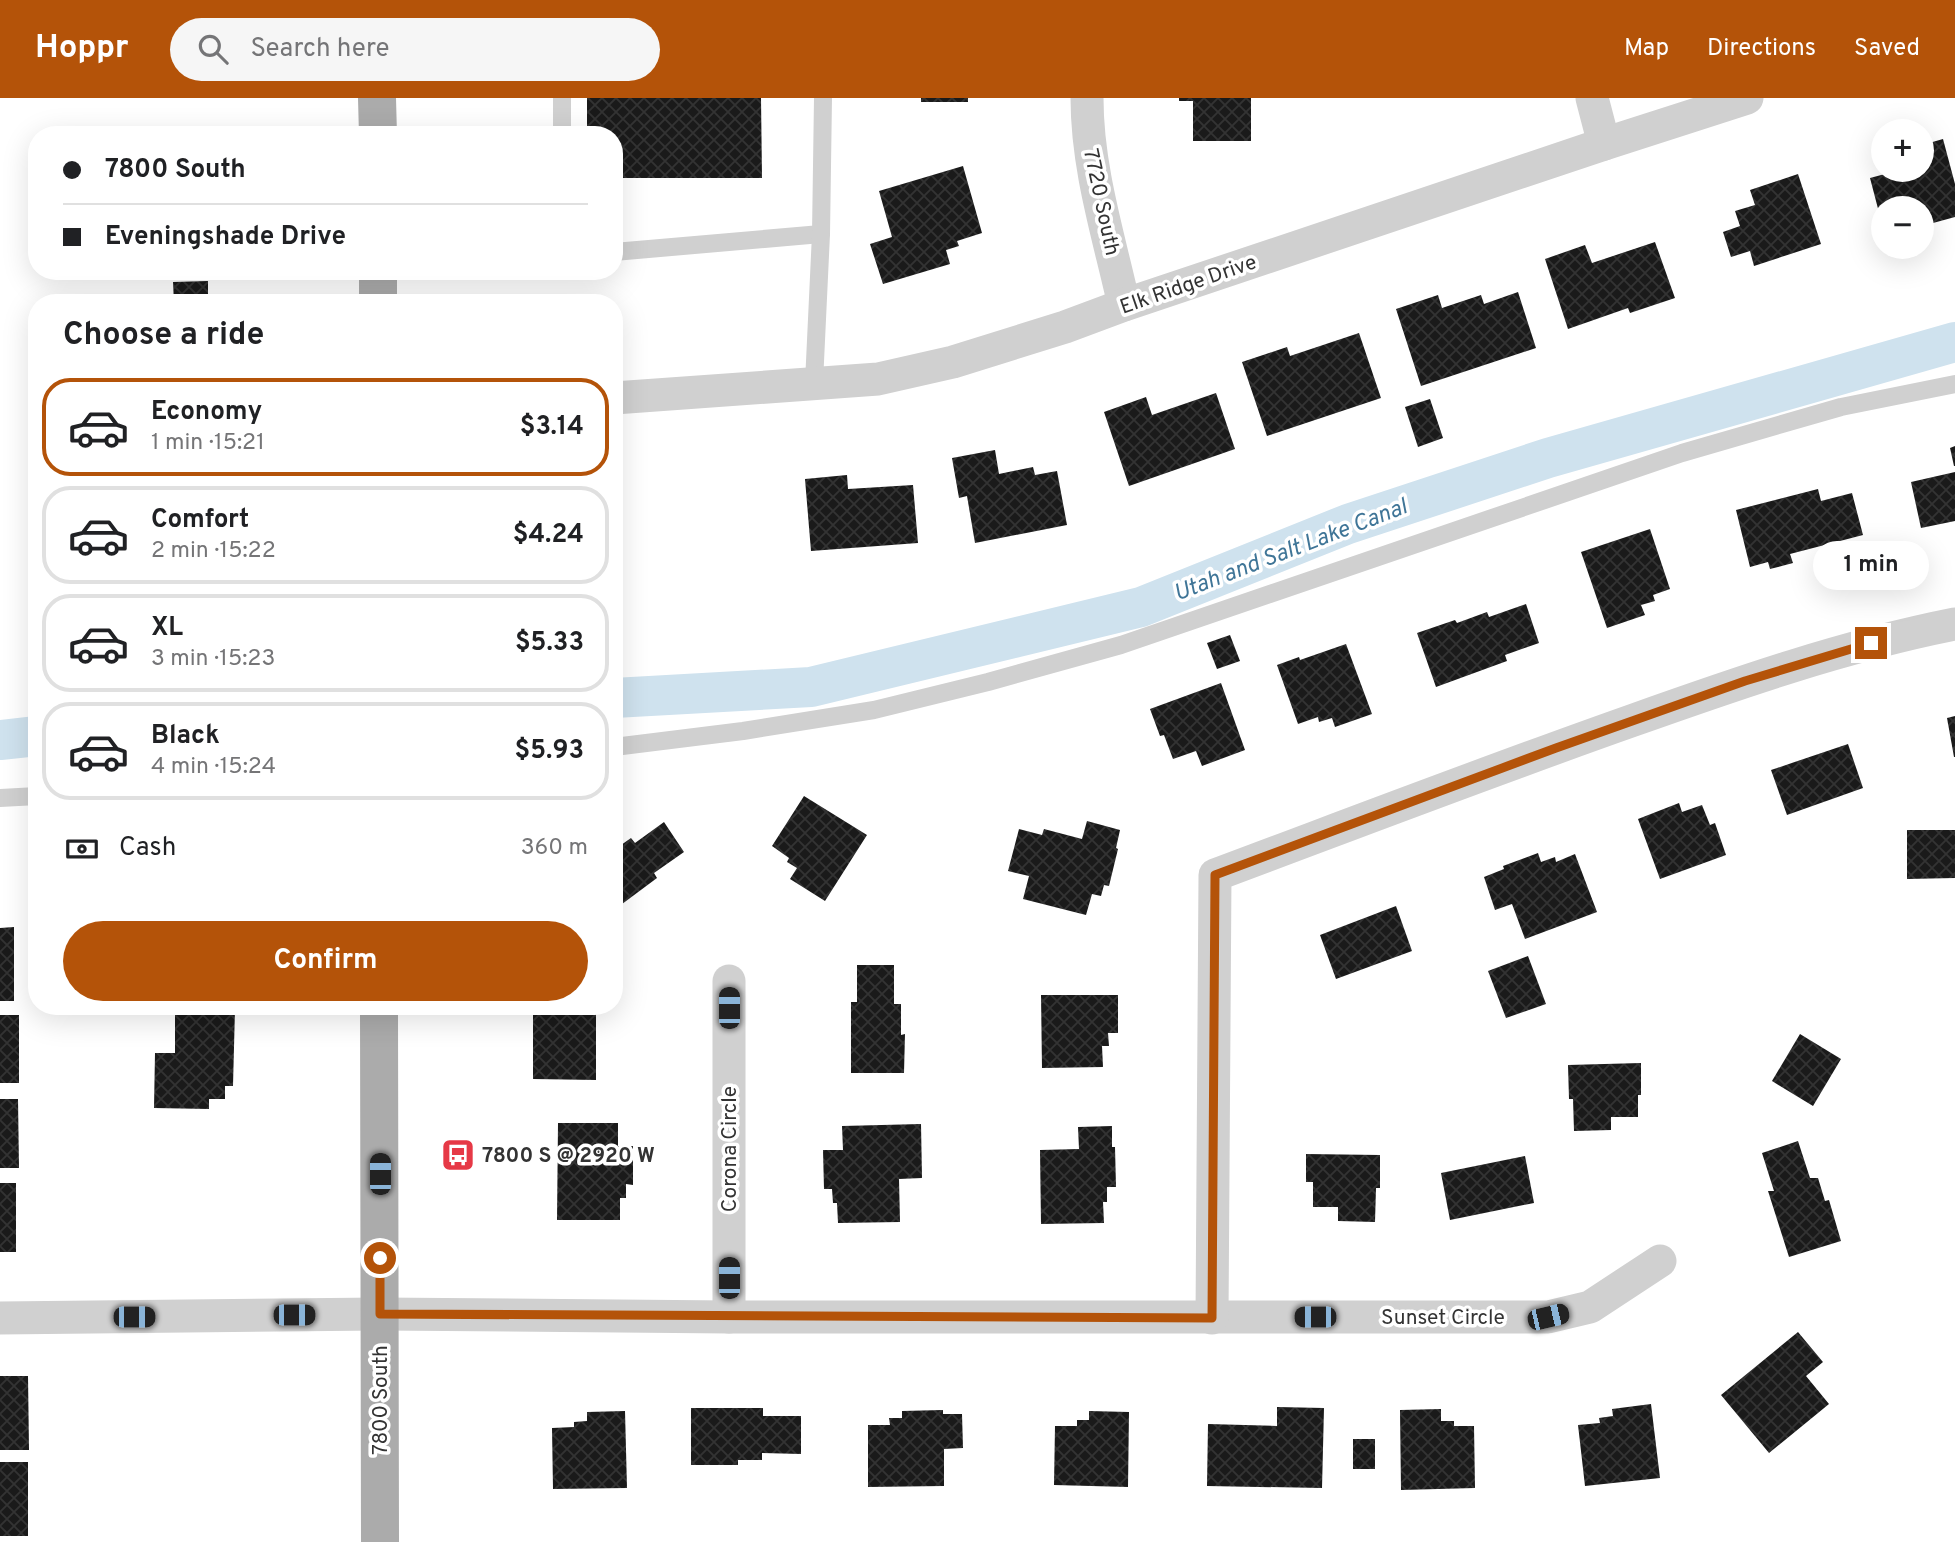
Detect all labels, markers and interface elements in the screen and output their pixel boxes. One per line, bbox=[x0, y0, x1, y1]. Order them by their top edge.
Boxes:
search box bbox=[170, 18, 660, 81]
text: Hoppr bbox=[35, 28, 128, 70]
icon: search bbox=[194, 30, 232, 68]
text: Search here bbox=[250, 33, 389, 66]
text: Map bbox=[1624, 34, 1669, 64]
text: Directions bbox=[1707, 34, 1816, 64]
text: Saved bbox=[1854, 34, 1920, 64]
map controls bbox=[1871, 119, 1934, 259]
button: + bbox=[1871, 119, 1934, 182]
street label: 7720 South bbox=[1076, 146, 1125, 258]
text: 7800 South bbox=[105, 154, 246, 187]
button: − bbox=[1871, 196, 1934, 259]
text: Eveningshade Drive bbox=[105, 221, 346, 254]
street label: Elk Ridge Drive bbox=[1117, 249, 1260, 321]
text: Choose a ride bbox=[63, 316, 264, 356]
icon: car bbox=[67, 396, 130, 459]
text: Economy bbox=[151, 396, 262, 429]
text: $3.14 bbox=[520, 411, 584, 444]
text: 1 min · 15:21 bbox=[151, 429, 265, 458]
water label: Utah and Salt Lake Canal bbox=[1170, 493, 1413, 609]
icon: car bbox=[67, 504, 130, 567]
text: Comfort bbox=[151, 504, 249, 537]
text: $4.24 bbox=[513, 519, 584, 552]
text: 2 min · 15:22 bbox=[151, 537, 276, 566]
callout: 1 min bbox=[1813, 542, 1929, 590]
text: 1 min bbox=[1843, 551, 1899, 580]
icon: car bbox=[67, 612, 130, 675]
text: XL bbox=[151, 612, 183, 645]
text: $5.33 bbox=[515, 627, 584, 660]
route end bbox=[1855, 627, 1887, 659]
text: 3 min · 15:23 bbox=[151, 645, 275, 674]
icon: car bbox=[67, 720, 130, 783]
text: Black bbox=[151, 720, 220, 753]
text: $5.93 bbox=[515, 735, 584, 768]
text: 4 min · 15:24 bbox=[151, 753, 276, 782]
icon: cash bbox=[63, 830, 101, 868]
text: Cash bbox=[119, 832, 176, 865]
text: 360 m bbox=[521, 834, 588, 863]
button: Confirm bbox=[63, 921, 588, 1001]
car bbox=[719, 987, 740, 1029]
street label: Corona Circle bbox=[717, 1086, 744, 1212]
bus stop icon: 7800 S @ 2920 W bbox=[439, 1136, 477, 1174]
place label: 7800 S @ 2920 W bbox=[482, 1143, 655, 1170]
car bbox=[370, 1153, 391, 1195]
route start bbox=[364, 1242, 396, 1274]
car bbox=[719, 1257, 740, 1299]
car bbox=[1526, 1302, 1571, 1332]
car bbox=[274, 1305, 316, 1326]
street label: Sunset Circle bbox=[1381, 1305, 1505, 1332]
car bbox=[114, 1307, 156, 1328]
car bbox=[1295, 1307, 1337, 1328]
street label: 7800 South bbox=[368, 1345, 395, 1455]

